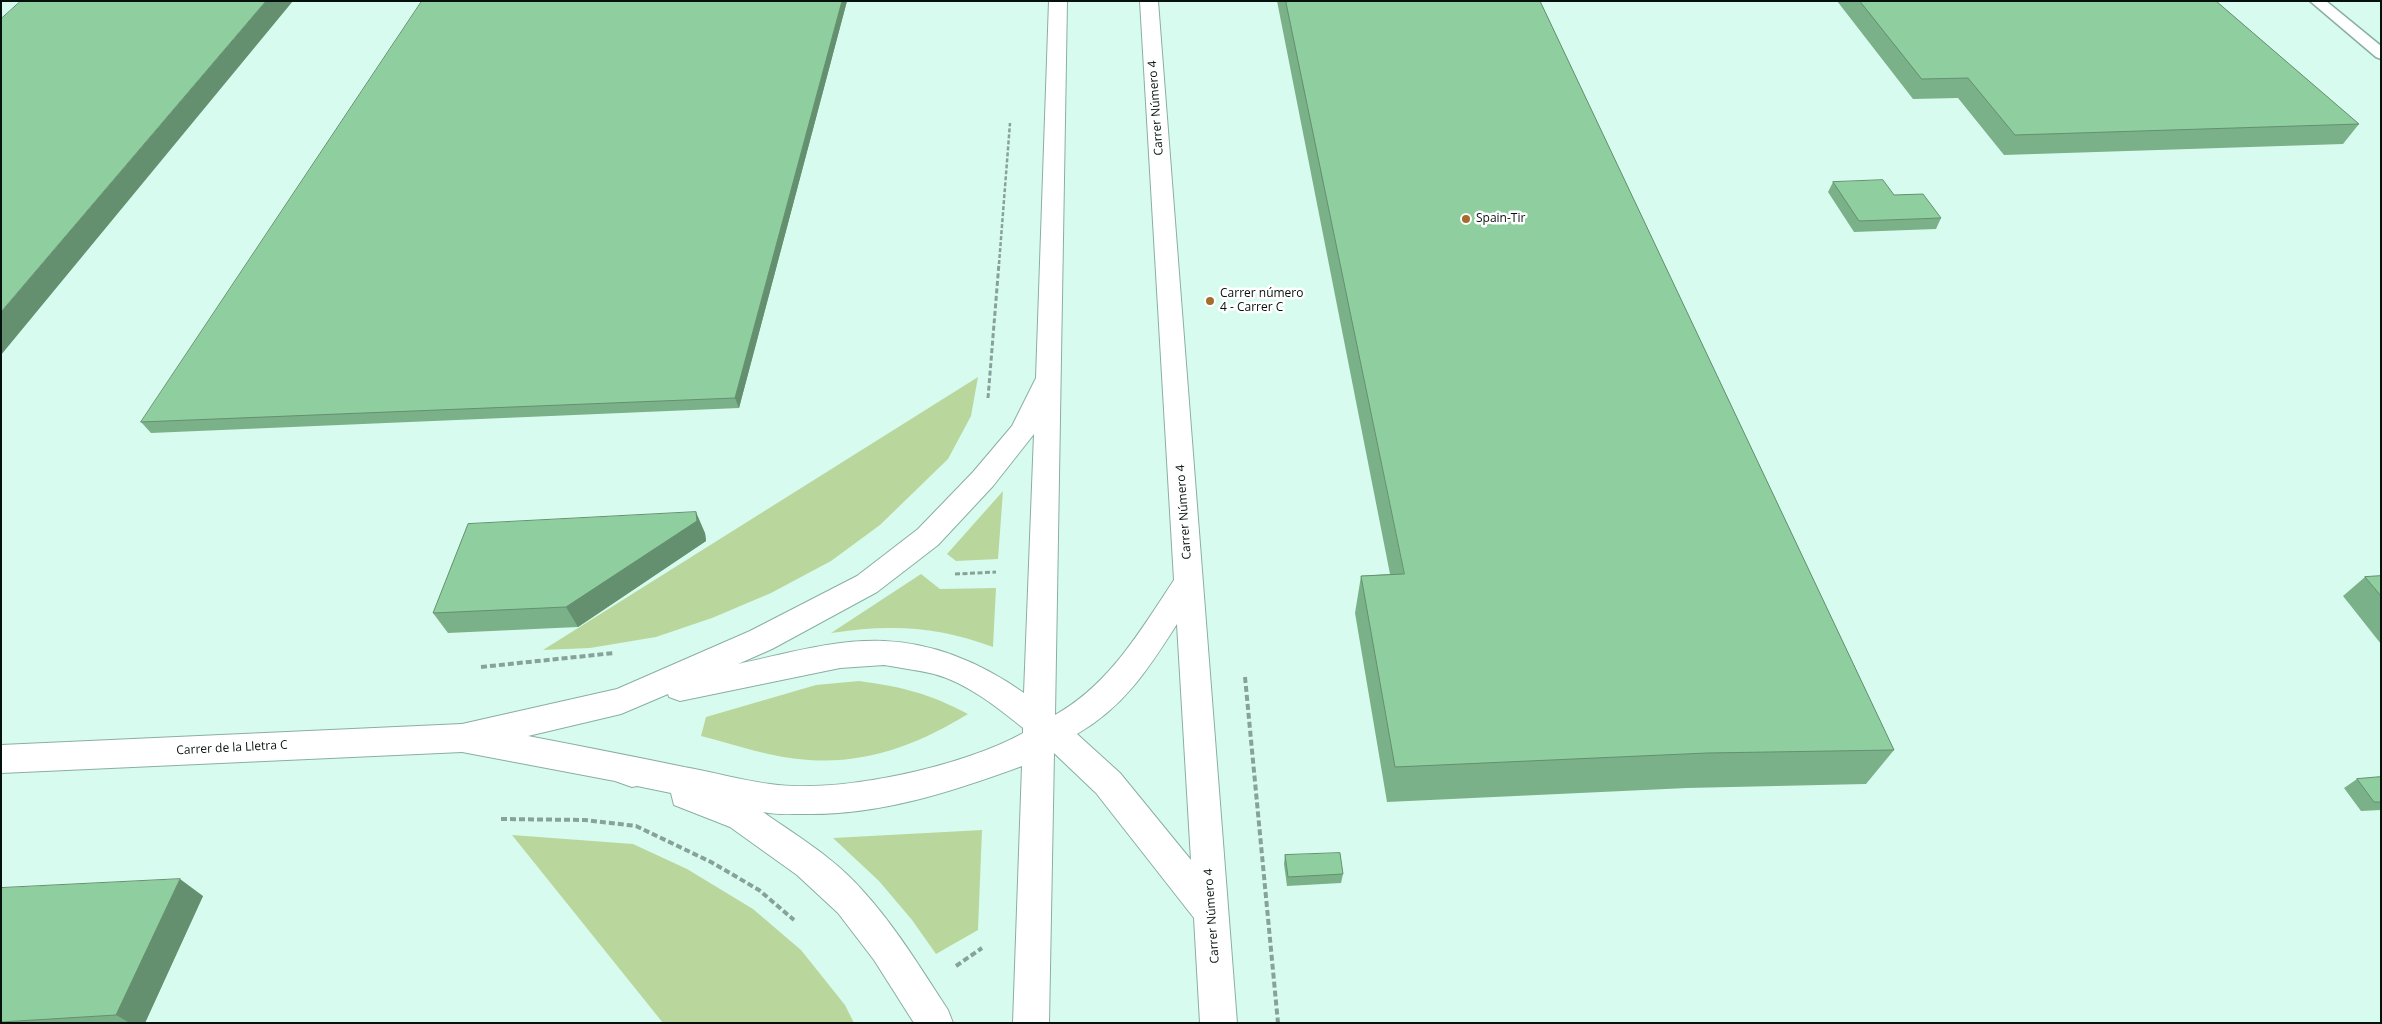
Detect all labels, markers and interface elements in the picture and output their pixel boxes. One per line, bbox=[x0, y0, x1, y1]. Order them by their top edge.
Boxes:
street label: Carrer Número 4 bbox=[1145, 60, 1167, 156]
place label: Spain-Tir bbox=[1476, 212, 1525, 226]
marker: Spain-Tir bbox=[1460, 213, 1472, 225]
place label: Carrer número 4 - Carrer C bbox=[1220, 287, 1303, 315]
marker: Carrer número 4 - Carrer C bbox=[1204, 295, 1216, 307]
street label: Carrer Número 4 bbox=[1173, 464, 1195, 560]
street label: Carrer de la Lletra C bbox=[176, 738, 288, 758]
street label: Carrer Número 4 bbox=[1201, 868, 1223, 964]

